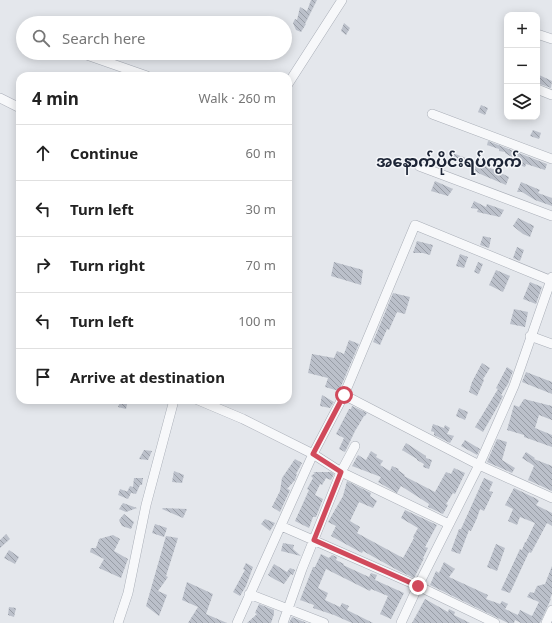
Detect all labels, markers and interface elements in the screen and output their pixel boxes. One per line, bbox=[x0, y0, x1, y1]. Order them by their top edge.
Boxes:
map controls bbox=[504, 12, 540, 120]
button: + bbox=[504, 12, 540, 48]
search box bbox=[16, 16, 292, 60]
icon: search bbox=[30, 27, 52, 49]
text: Search here bbox=[62, 28, 145, 48]
button: − bbox=[504, 48, 540, 84]
button: layers bbox=[504, 84, 540, 120]
text: 4 min bbox=[32, 87, 79, 110]
text: Walk · 260 m bbox=[198, 89, 276, 107]
icon: ahead bbox=[32, 142, 54, 164]
text: Continue bbox=[70, 143, 138, 163]
text: 60 m bbox=[246, 144, 276, 162]
district label: အနောက်ပိုင်းရပ်ကွက် bbox=[376, 150, 522, 175]
icon: left bbox=[32, 198, 54, 220]
text: Turn left bbox=[70, 199, 134, 219]
text: 30 m bbox=[246, 200, 276, 218]
icon: right bbox=[32, 254, 54, 276]
text: Turn right bbox=[70, 255, 145, 275]
text: 70 m bbox=[246, 256, 276, 274]
icon: left bbox=[32, 310, 54, 332]
text: Turn left bbox=[70, 311, 134, 331]
text: 100 m bbox=[238, 312, 276, 330]
icon: arrive bbox=[32, 366, 54, 388]
text: Arrive at destination bbox=[70, 367, 225, 387]
route start bbox=[335, 386, 353, 404]
route end bbox=[409, 577, 427, 595]

